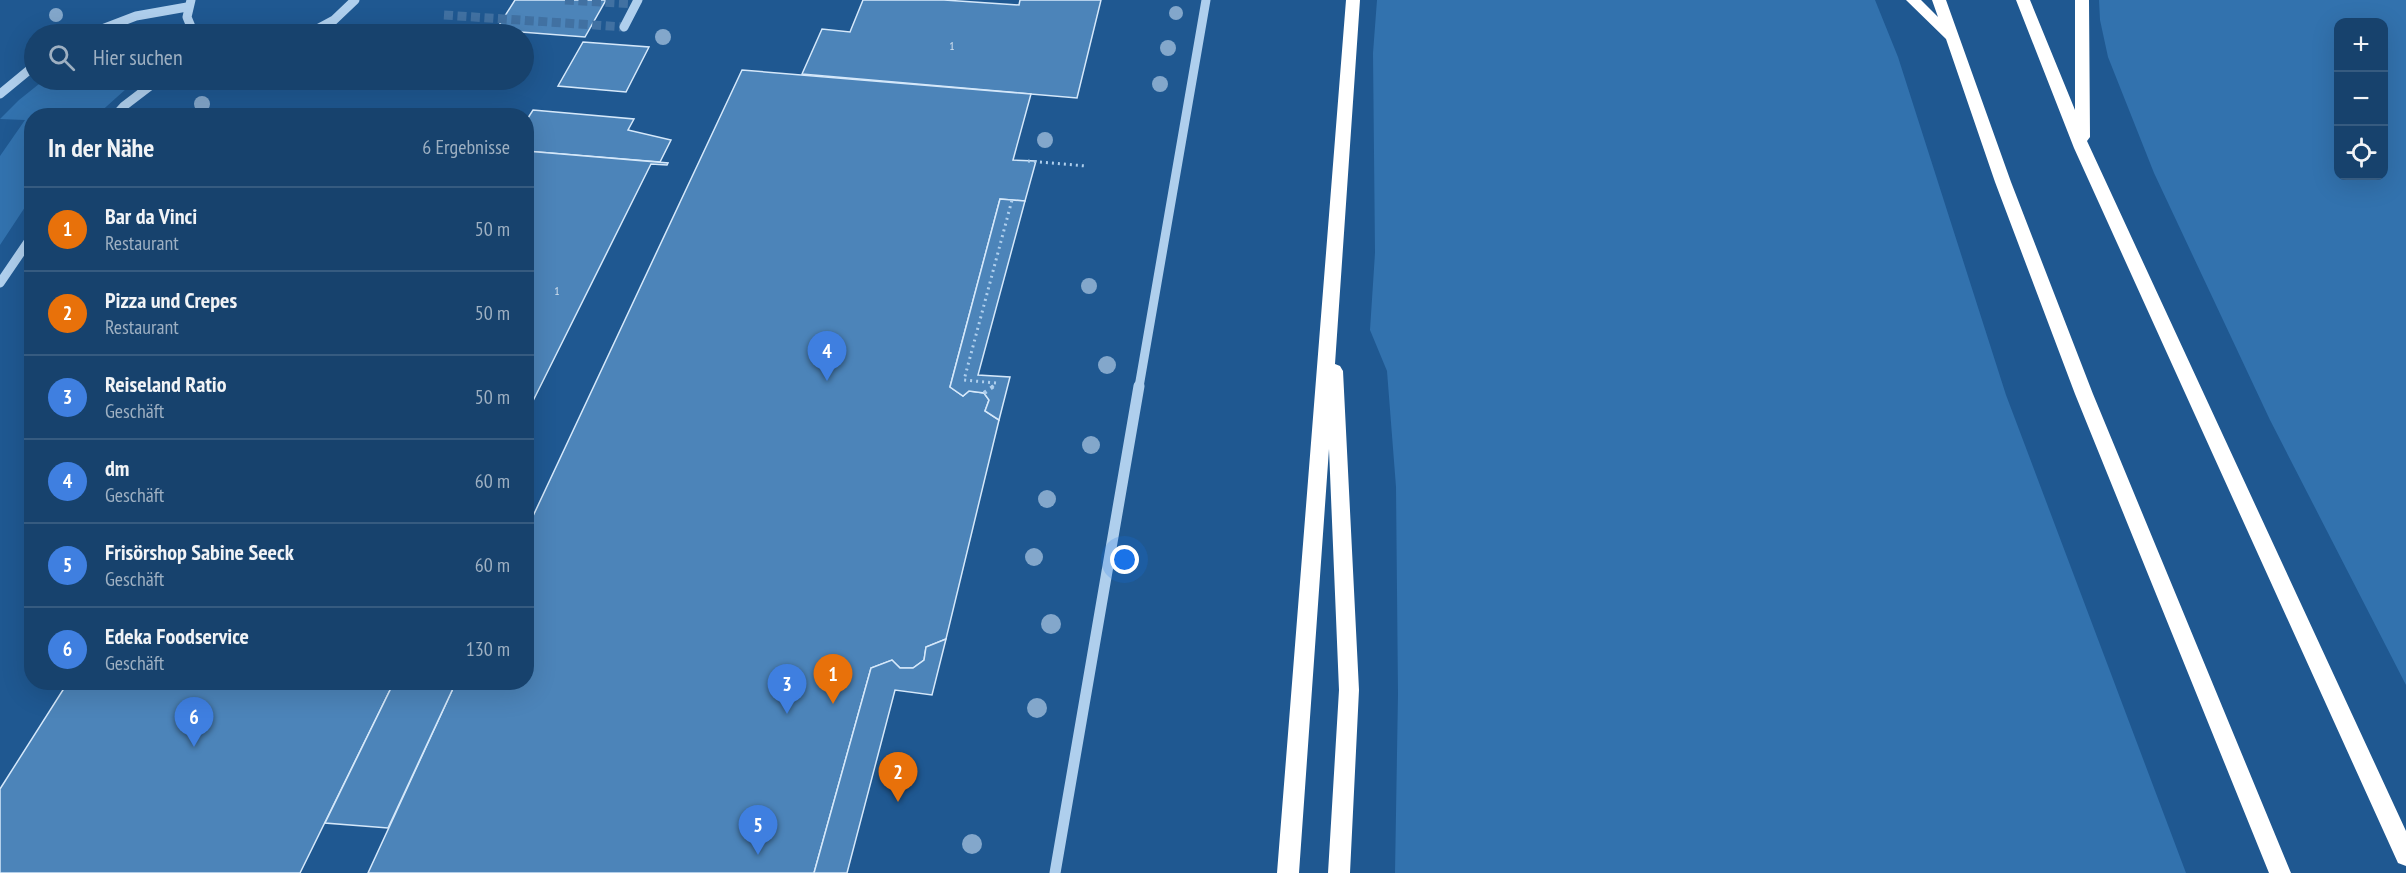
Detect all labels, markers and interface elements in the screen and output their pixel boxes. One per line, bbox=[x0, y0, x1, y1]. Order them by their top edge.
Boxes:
map controls bbox=[2334, 18, 2388, 180]
button: + bbox=[2334, 18, 2388, 72]
search box bbox=[24, 24, 534, 90]
house number: 1 bbox=[949, 38, 955, 53]
icon: search bbox=[45, 41, 78, 74]
text: Hier suchen bbox=[93, 43, 183, 71]
button: − bbox=[2334, 72, 2388, 126]
button: locate bbox=[2334, 126, 2388, 180]
text: In der Nähe bbox=[48, 131, 154, 164]
text: 6 Ergebnisse bbox=[422, 134, 510, 160]
text: Bar da Vinci bbox=[105, 202, 197, 230]
text: 1 bbox=[63, 216, 72, 242]
text: 50 m bbox=[475, 216, 510, 242]
text: Restaurant bbox=[105, 230, 179, 256]
house number: 1 bbox=[554, 283, 560, 298]
text: Pizza und Crepes bbox=[105, 286, 237, 314]
text: 2 bbox=[63, 300, 72, 326]
text: 50 m bbox=[475, 300, 510, 326]
text: Restaurant bbox=[105, 314, 179, 340]
pin: 4 bbox=[808, 332, 846, 381]
text: Reiseland Ratio bbox=[105, 370, 227, 398]
text: 3 bbox=[63, 384, 72, 410]
text: 50 m bbox=[475, 384, 510, 410]
text: Geschäft bbox=[105, 398, 164, 424]
text: dm bbox=[105, 454, 129, 482]
text: 4 bbox=[63, 468, 72, 494]
text: 60 m bbox=[475, 468, 510, 494]
text: Geschäft bbox=[105, 482, 164, 508]
text: Frisörshop Sabine Seeck bbox=[105, 538, 294, 566]
your location bbox=[1110, 545, 1139, 574]
text: 5 bbox=[63, 552, 72, 578]
text: 60 m bbox=[475, 552, 510, 578]
text: Geschäft bbox=[105, 566, 164, 592]
text: Edeka Foodservice bbox=[105, 622, 249, 650]
text: 6 bbox=[63, 636, 72, 662]
text: 130 m bbox=[466, 636, 510, 662]
text: Geschäft bbox=[105, 650, 164, 676]
pin: 1 bbox=[814, 654, 852, 704]
pin: 3 bbox=[768, 664, 806, 714]
pin: 6 bbox=[174, 698, 214, 747]
pin: 2 bbox=[878, 752, 918, 802]
pin: 5 bbox=[738, 806, 777, 855]

